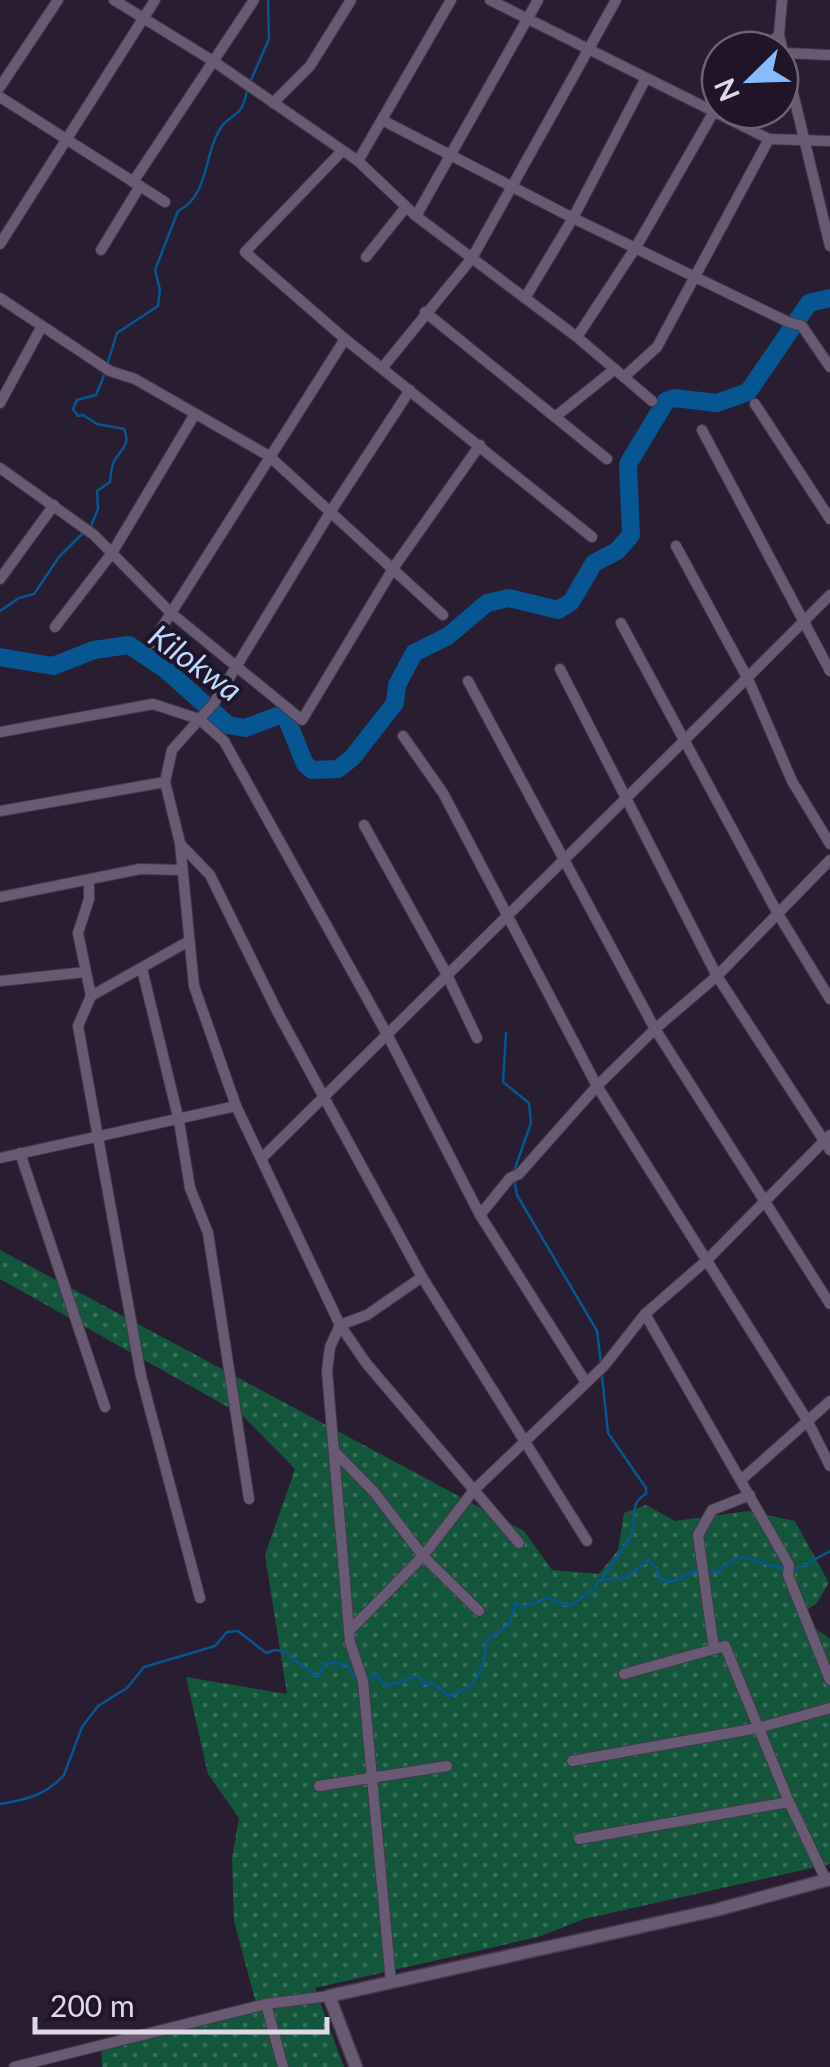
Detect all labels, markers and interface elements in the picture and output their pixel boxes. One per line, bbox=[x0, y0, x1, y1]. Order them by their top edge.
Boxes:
north arrow bbox=[700, 30, 800, 130]
text: N bbox=[706, 74, 746, 107]
water label: Kilokwa bbox=[142, 615, 250, 709]
scale bar bbox=[35, 1972, 328, 2034]
text: 200 m bbox=[50, 1987, 135, 2023]

